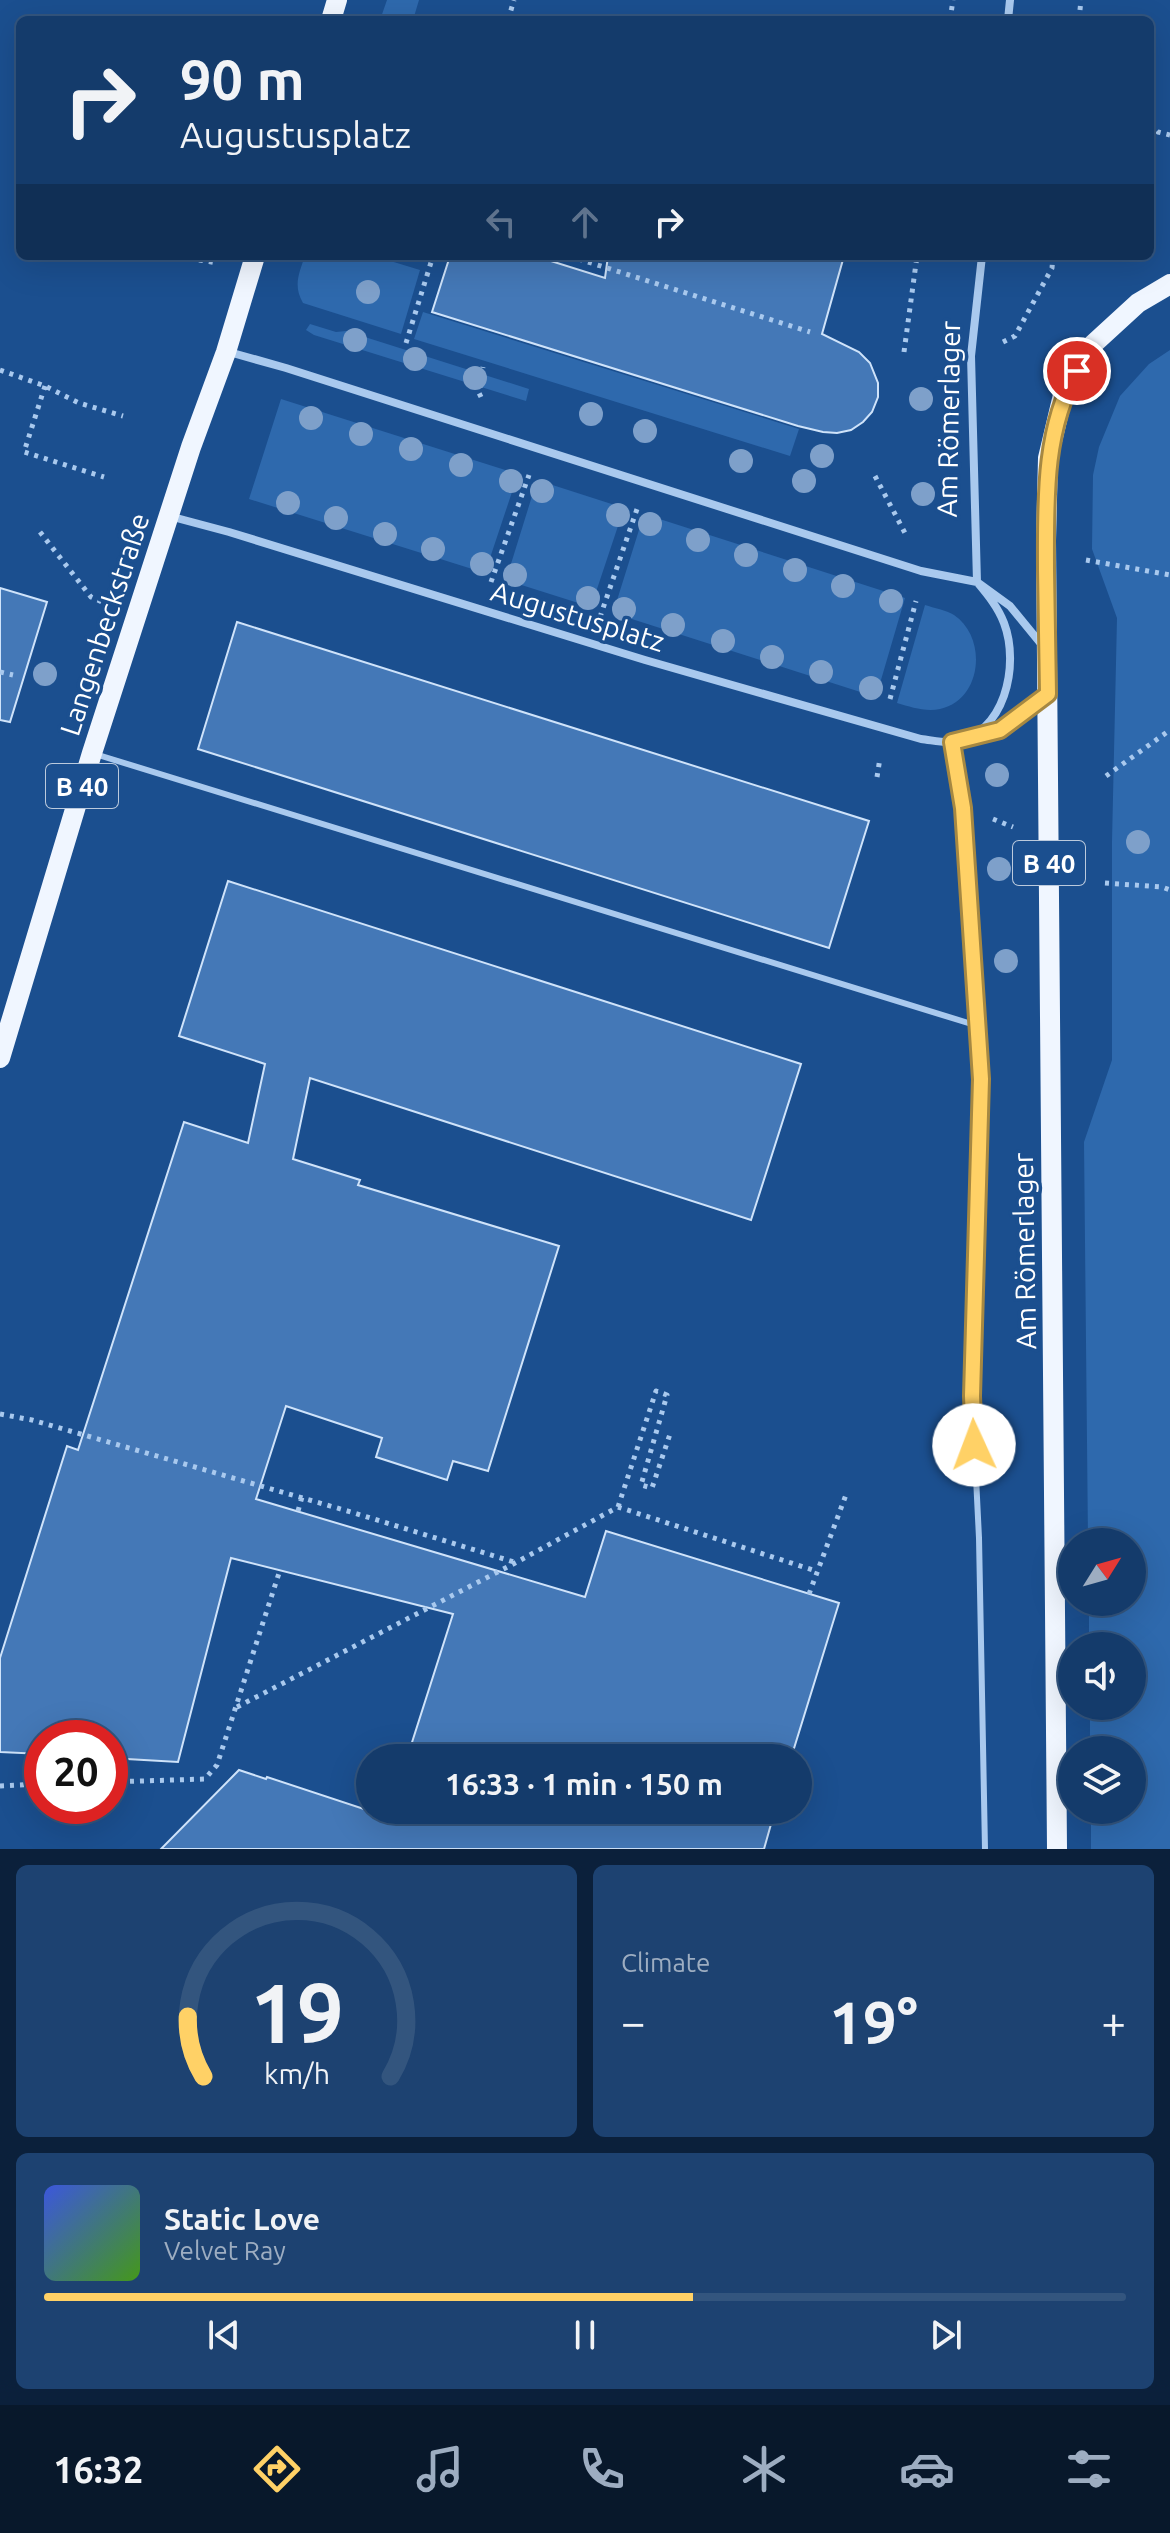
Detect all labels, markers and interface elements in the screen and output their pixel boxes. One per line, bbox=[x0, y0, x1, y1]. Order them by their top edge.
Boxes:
icon: right bbox=[48, 48, 152, 152]
text: 90 m bbox=[180, 48, 305, 111]
text: Augustusplatz bbox=[180, 114, 411, 155]
icon: left bbox=[479, 200, 523, 244]
icon: ahead bbox=[563, 200, 607, 244]
icon: right bbox=[647, 200, 691, 244]
street label: Am Römerlager bbox=[931, 320, 965, 518]
pin bbox=[1043, 337, 1111, 405]
icon: arrive bbox=[1055, 349, 1099, 393]
street label: Langenbeckstraße bbox=[53, 509, 155, 739]
street label: Augustusplatz bbox=[488, 575, 668, 657]
road number: B 40 bbox=[46, 764, 118, 808]
road number: B 40 bbox=[1013, 841, 1085, 885]
street label: Am Römerlager bbox=[1007, 1152, 1041, 1350]
position arrow bbox=[932, 1403, 1016, 1487]
north arrow bbox=[1058, 1528, 1146, 1616]
map controls bbox=[1058, 1528, 1146, 1824]
button: sound bbox=[1058, 1632, 1146, 1720]
speed limit sign: 20 bbox=[24, 1720, 128, 1824]
button: layers bbox=[1058, 1736, 1146, 1824]
text: 16:33 · 1 min · 150 m bbox=[445, 1767, 723, 1801]
text: Climate bbox=[621, 1948, 710, 1977]
text: 19 bbox=[250, 1965, 343, 2059]
text: 19° bbox=[829, 1988, 918, 2055]
text: − bbox=[621, 1997, 646, 2046]
text: + bbox=[1101, 1997, 1126, 2046]
text: km/h bbox=[264, 2057, 330, 2089]
text: Static Love bbox=[164, 2202, 320, 2236]
text: Velvet Ray bbox=[164, 2236, 286, 2265]
icon: previous bbox=[202, 2313, 246, 2357]
icon: pause bbox=[563, 2313, 607, 2357]
icon: next bbox=[924, 2313, 968, 2357]
icon: directions bbox=[249, 2441, 305, 2497]
icon: music bbox=[412, 2441, 468, 2497]
icon: phone bbox=[574, 2441, 630, 2497]
icon: climate bbox=[736, 2441, 792, 2497]
icon: car bbox=[899, 2441, 955, 2497]
icon: filters bbox=[1061, 2441, 1117, 2497]
text: 16:32 bbox=[53, 2449, 143, 2490]

